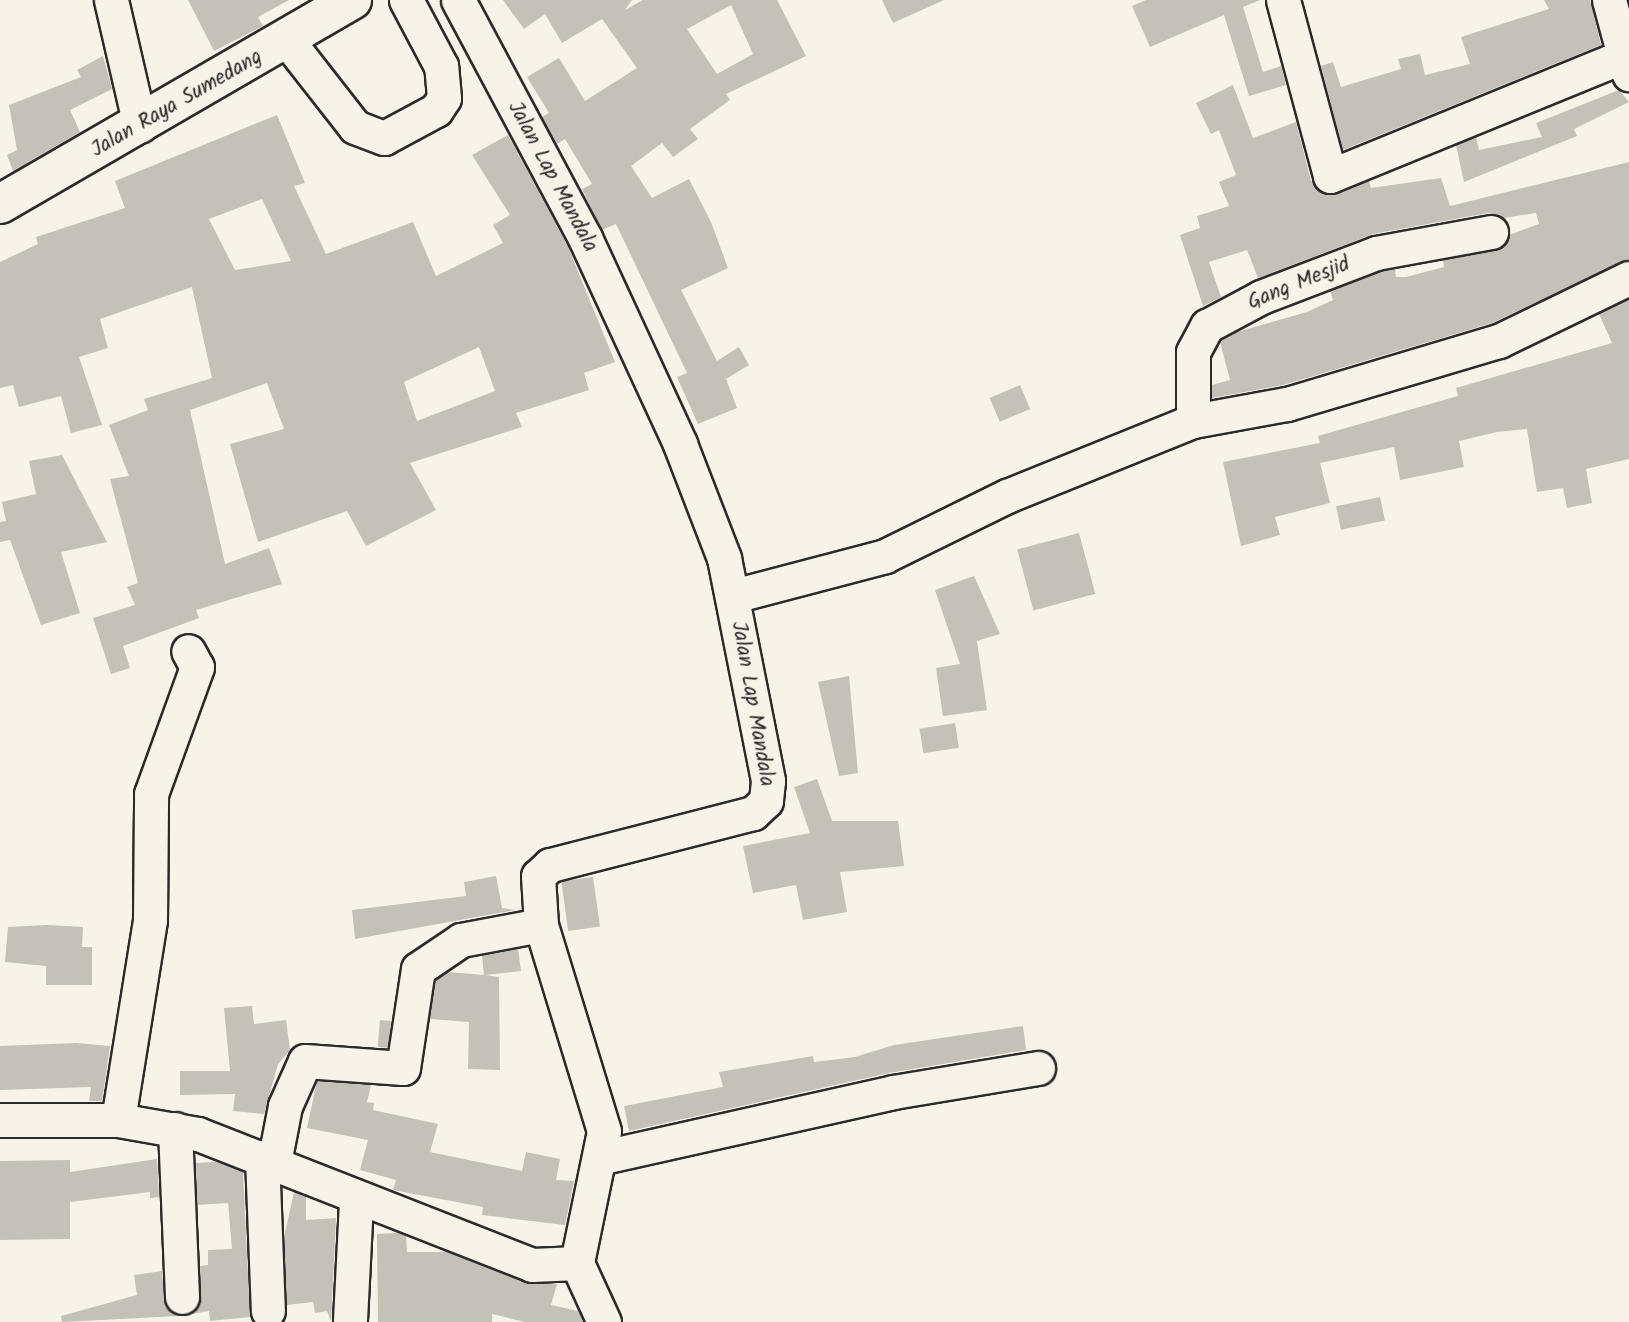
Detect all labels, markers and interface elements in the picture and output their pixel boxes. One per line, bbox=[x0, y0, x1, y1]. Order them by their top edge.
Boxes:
street label: Jalan Raya Sumedang bbox=[87, 45, 267, 163]
street label: Jalan Lap Mandala bbox=[502, 97, 602, 257]
street label: Gang Mesjid bbox=[1244, 252, 1354, 316]
street label: Jalan Lap Mandala bbox=[725, 620, 779, 788]

